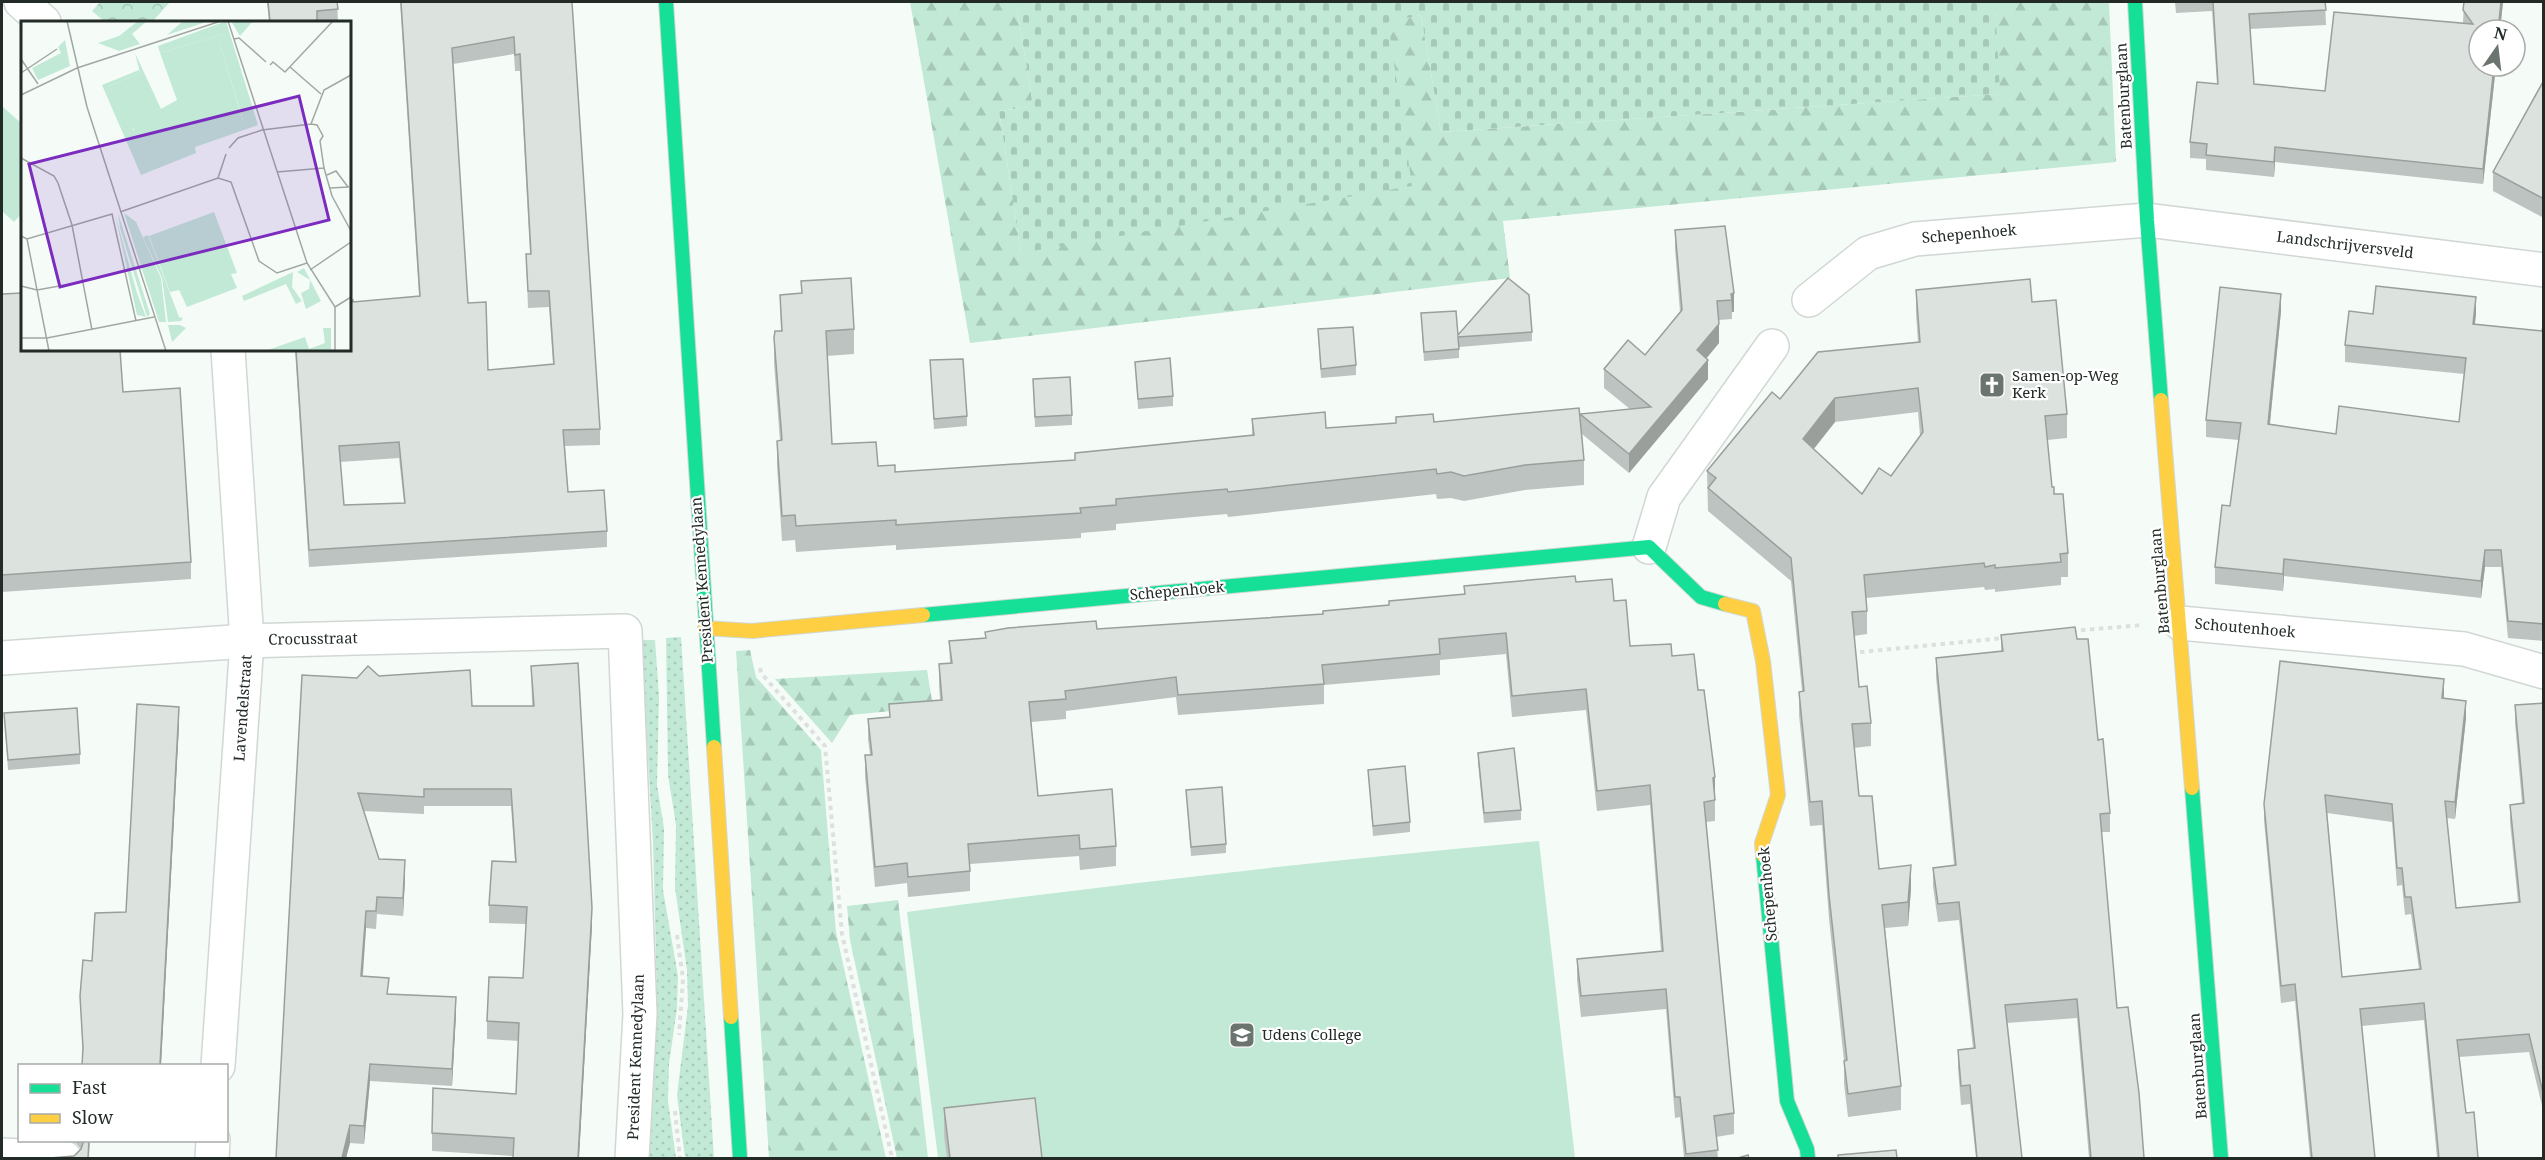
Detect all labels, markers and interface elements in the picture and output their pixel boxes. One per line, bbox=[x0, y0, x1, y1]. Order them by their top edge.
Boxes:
north arrow bbox=[2467, 18, 2527, 78]
inset map bbox=[21, 21, 351, 351]
text: N bbox=[2492, 21, 2510, 46]
street label: Batenburglaan bbox=[2110, 42, 2136, 150]
street label: Schepenhoek bbox=[1921, 219, 2017, 247]
street label: Landschrijversveld bbox=[2276, 226, 2415, 262]
place label: Samen-op-Weg Kerk bbox=[2012, 365, 2119, 402]
church icon: Samen-op-Weg Kerk bbox=[1977, 370, 2007, 400]
street label: President Kennedylaan bbox=[685, 496, 717, 664]
street label: Batenburglaan bbox=[2144, 527, 2174, 635]
street label: Schepenhoek bbox=[1129, 576, 1225, 604]
street label: Schoutenhoek bbox=[2194, 613, 2297, 641]
street label: Crocusstraat bbox=[268, 627, 358, 649]
street label: Lavendelstraat bbox=[228, 654, 256, 762]
street label: Schepenhoek bbox=[1753, 846, 1781, 942]
street label: President Kennedylaan bbox=[622, 973, 648, 1140]
street label: Batenburglaan bbox=[2183, 1012, 2211, 1120]
school or university icon: Udens College bbox=[1227, 1020, 1257, 1050]
place label: Udens College bbox=[1262, 1024, 1362, 1044]
legend bbox=[18, 1064, 228, 1142]
text: Fast bbox=[72, 1075, 107, 1099]
text: Slow bbox=[72, 1105, 114, 1129]

